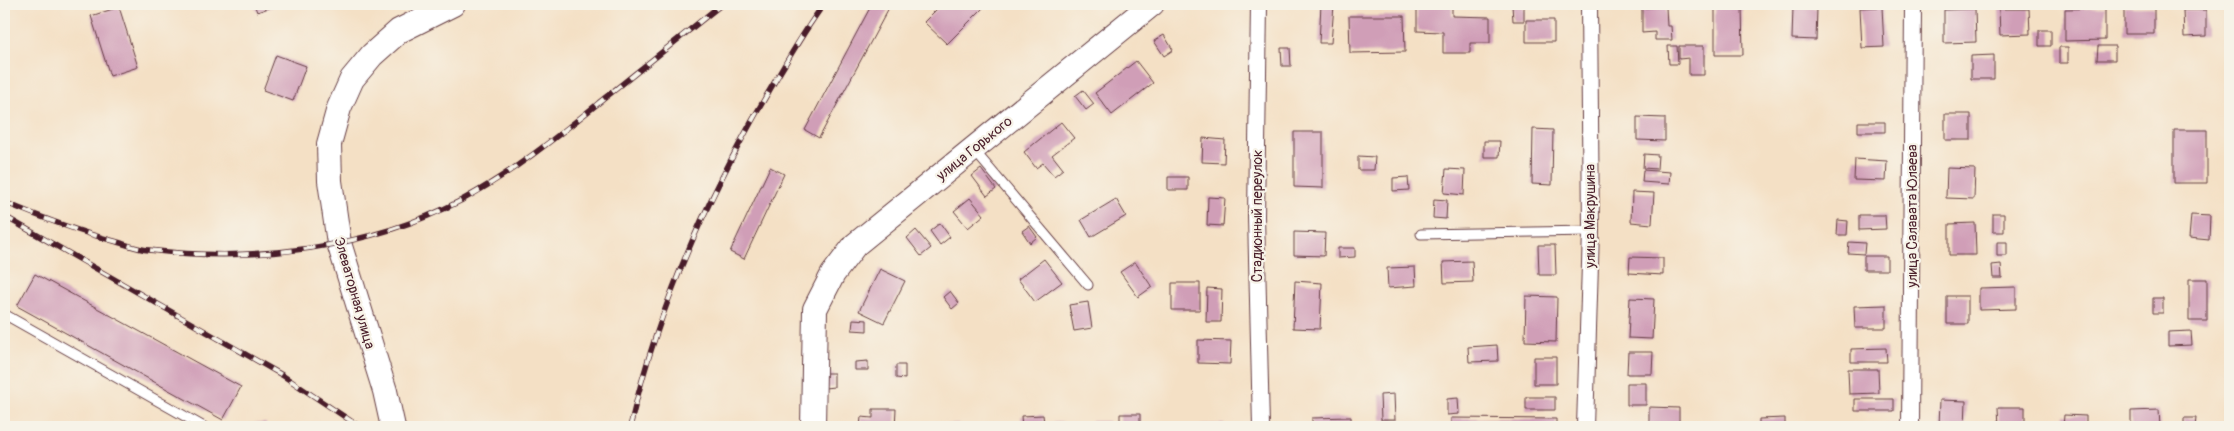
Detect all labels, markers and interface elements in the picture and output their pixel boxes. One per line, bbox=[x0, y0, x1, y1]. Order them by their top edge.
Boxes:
street label: улица Горького bbox=[932, 112, 1016, 185]
street label: улица Салавата Юлаева bbox=[1904, 144, 1921, 289]
street label: Стадионный переулок bbox=[1249, 150, 1266, 282]
street label: улица Макрушина bbox=[1582, 164, 1599, 269]
street label: Элеваторная улица bbox=[330, 235, 379, 351]

